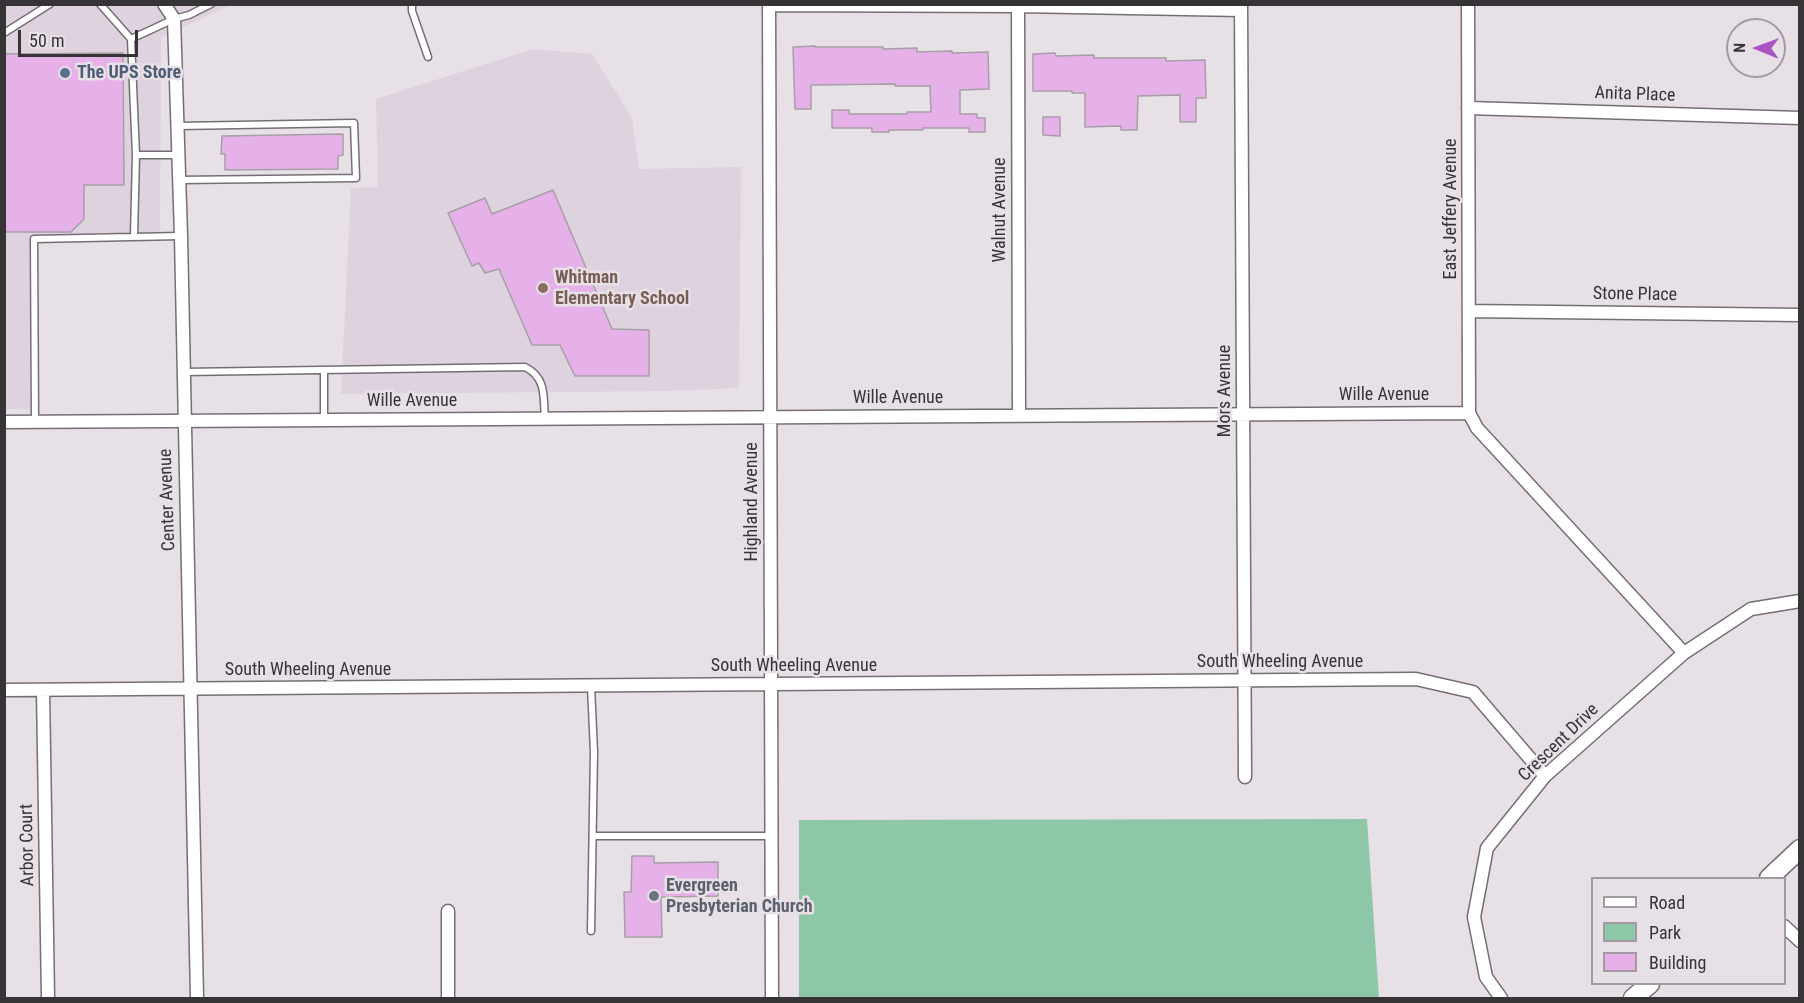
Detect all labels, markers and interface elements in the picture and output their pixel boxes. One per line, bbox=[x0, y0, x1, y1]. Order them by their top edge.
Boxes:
scale bar bbox=[21, 18, 141, 56]
north arrow bbox=[1726, 18, 1786, 78]
text: 50 m bbox=[29, 30, 64, 51]
text: N bbox=[1730, 43, 1749, 53]
place label: The UPS Store bbox=[77, 62, 181, 84]
marker: The UPS Store bbox=[58, 66, 72, 80]
street label: Anita Place bbox=[1594, 83, 1676, 107]
street label: East Jeffery Avenue bbox=[1440, 138, 1462, 280]
street label: Walnut Avenue bbox=[989, 158, 1011, 262]
place label: Whitman Elementary School bbox=[555, 267, 689, 310]
marker: Whitman Elementary School bbox=[536, 281, 550, 295]
street label: Stone Place bbox=[1593, 283, 1677, 307]
street label: Mors Avenue bbox=[1214, 345, 1236, 437]
street label: Wille Avenue bbox=[1339, 384, 1429, 406]
street label: Wille Avenue bbox=[853, 387, 943, 409]
street label: Wille Avenue bbox=[367, 390, 457, 412]
street label: Highland Avenue bbox=[741, 442, 763, 562]
street label: Center Avenue bbox=[155, 448, 181, 552]
street label: South Wheeling Avenue bbox=[1197, 651, 1363, 673]
street label: South Wheeling Avenue bbox=[711, 655, 877, 677]
street label: South Wheeling Avenue bbox=[225, 659, 391, 681]
street label: Crescent Drive bbox=[1514, 699, 1604, 787]
street label: Arbor Court bbox=[16, 804, 40, 886]
place label: Evergreen Presbyterian Church bbox=[666, 875, 813, 918]
legend bbox=[1591, 877, 1786, 985]
marker: Evergreen Presbyterian Church bbox=[647, 889, 661, 903]
text: Road bbox=[1649, 892, 1685, 913]
text: Park bbox=[1649, 922, 1681, 943]
text: Building bbox=[1649, 952, 1706, 973]

